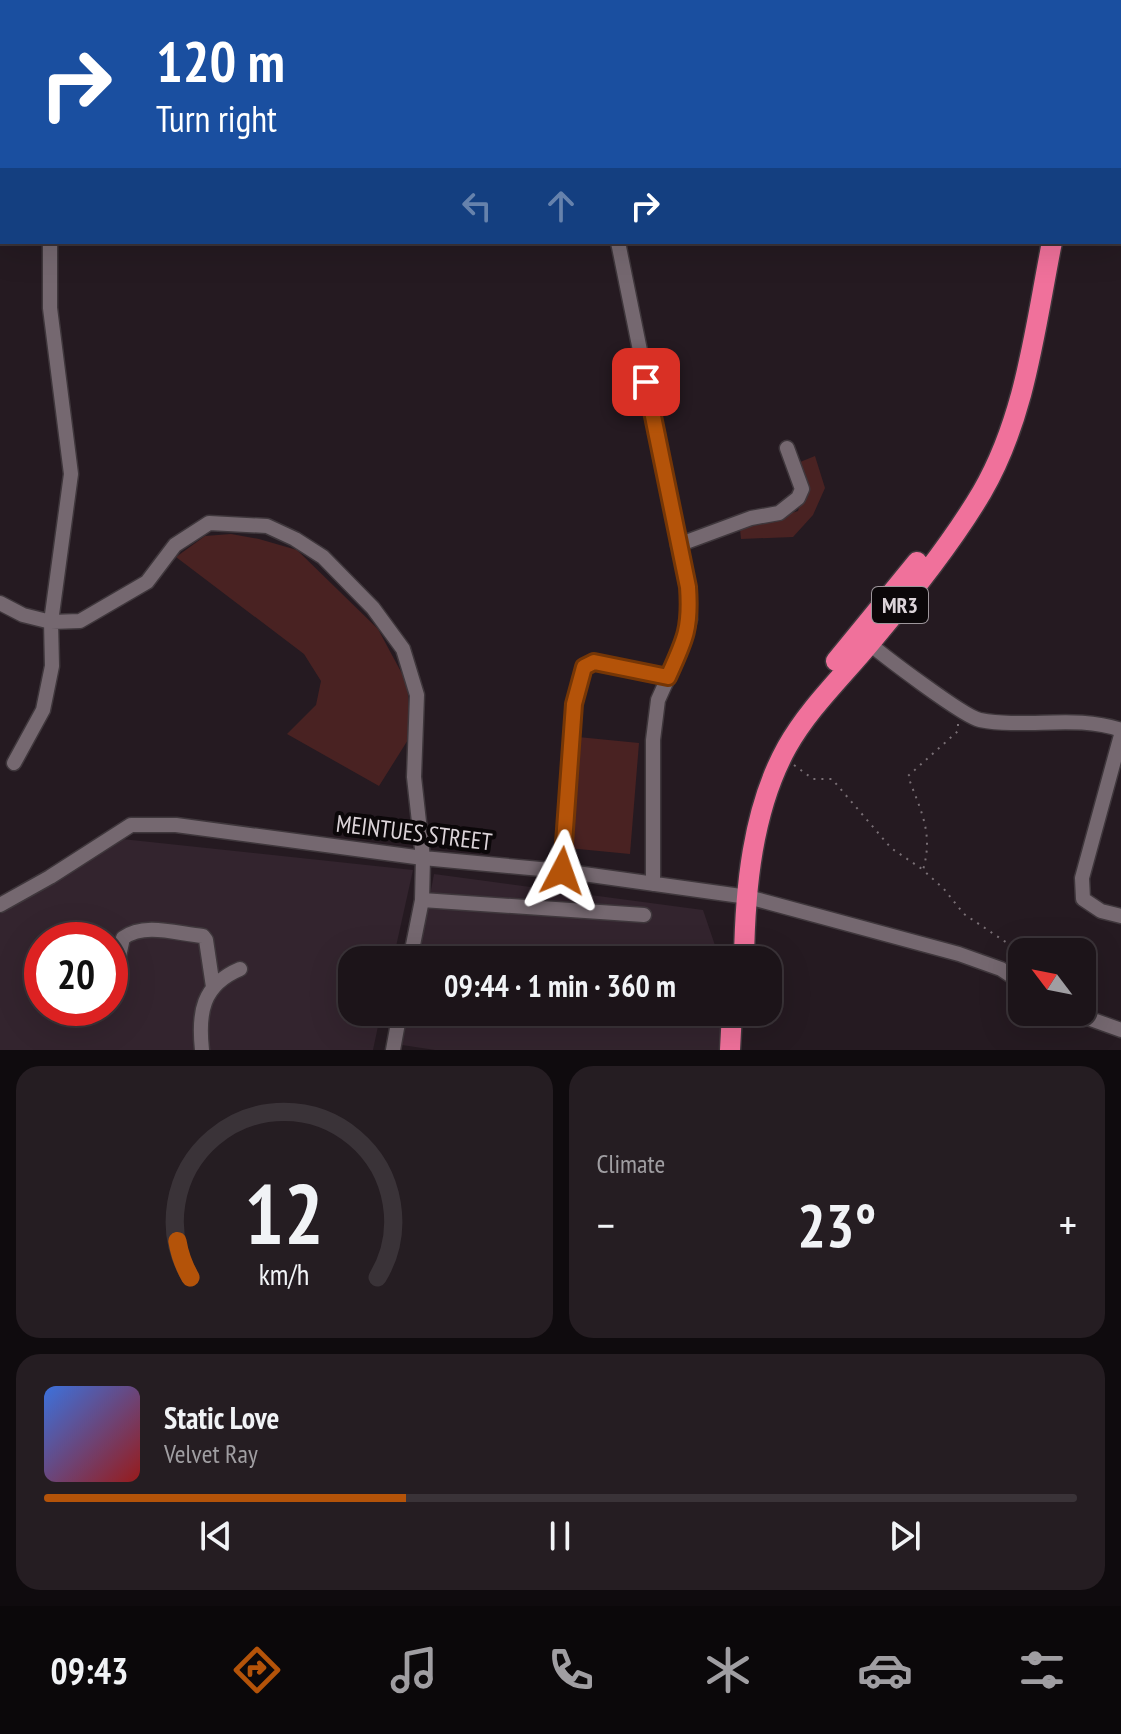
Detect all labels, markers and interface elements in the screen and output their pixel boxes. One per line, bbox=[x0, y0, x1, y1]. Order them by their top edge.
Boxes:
text: 120 m bbox=[156, 25, 285, 97]
icon: right bbox=[24, 32, 128, 136]
text: Turn right bbox=[156, 95, 277, 142]
icon: left bbox=[455, 184, 499, 228]
icon: ahead bbox=[539, 184, 583, 228]
icon: right bbox=[623, 184, 667, 228]
pin bbox=[612, 348, 680, 416]
icon: arrive bbox=[624, 360, 668, 404]
road number: MR3 bbox=[872, 587, 928, 623]
street label: MEINTUES STREET bbox=[334, 808, 494, 857]
position arrow bbox=[520, 829, 604, 913]
speed limit sign: 20 bbox=[24, 922, 128, 1026]
north arrow bbox=[1008, 938, 1096, 1026]
map controls bbox=[1008, 938, 1096, 1026]
text: 09:44 · 1 min · 360 m bbox=[444, 966, 676, 1005]
text: Climate bbox=[597, 1147, 665, 1180]
text: 12 bbox=[244, 1159, 324, 1267]
text: 23° bbox=[797, 1186, 876, 1264]
text: − bbox=[597, 1196, 615, 1253]
text: + bbox=[1059, 1196, 1077, 1253]
text: km/h bbox=[259, 1256, 310, 1293]
text: Static Love bbox=[164, 1398, 279, 1437]
text: Velvet Ray bbox=[164, 1437, 258, 1470]
icon: previous bbox=[194, 1514, 238, 1558]
icon: pause bbox=[538, 1514, 582, 1558]
icon: next bbox=[883, 1514, 927, 1558]
icon: directions bbox=[229, 1642, 285, 1698]
icon: music bbox=[386, 1642, 442, 1698]
icon: phone bbox=[543, 1642, 599, 1698]
icon: climate bbox=[700, 1642, 756, 1698]
icon: car bbox=[857, 1642, 913, 1698]
icon: filters bbox=[1014, 1642, 1070, 1698]
text: 09:43 bbox=[51, 1647, 128, 1694]

